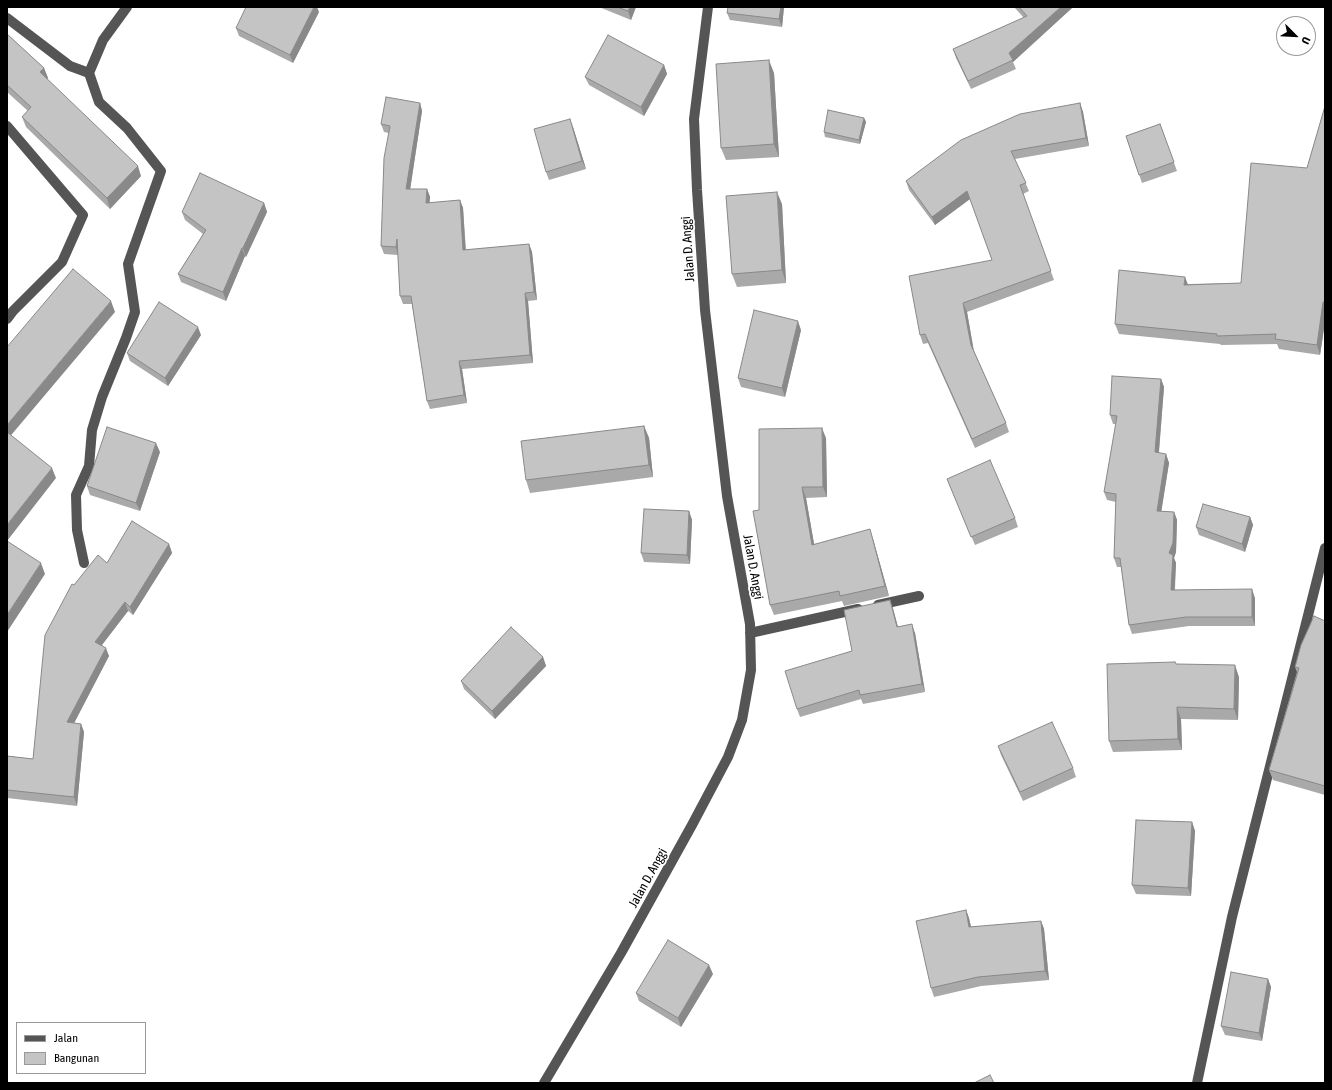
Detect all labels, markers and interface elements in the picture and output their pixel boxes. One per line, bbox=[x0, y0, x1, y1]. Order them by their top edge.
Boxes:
north arrow bbox=[1276, 16, 1316, 56]
text: U bbox=[1299, 35, 1313, 46]
street label: Jalan D. Anggi bbox=[678, 216, 698, 282]
street label: Jalan D. Anggi bbox=[740, 533, 766, 601]
street label: Jalan D. Anggi bbox=[625, 846, 671, 910]
legend bbox=[16, 1022, 146, 1074]
text: Jalan bbox=[54, 1031, 78, 1045]
text: Bangunan bbox=[54, 1051, 99, 1065]

